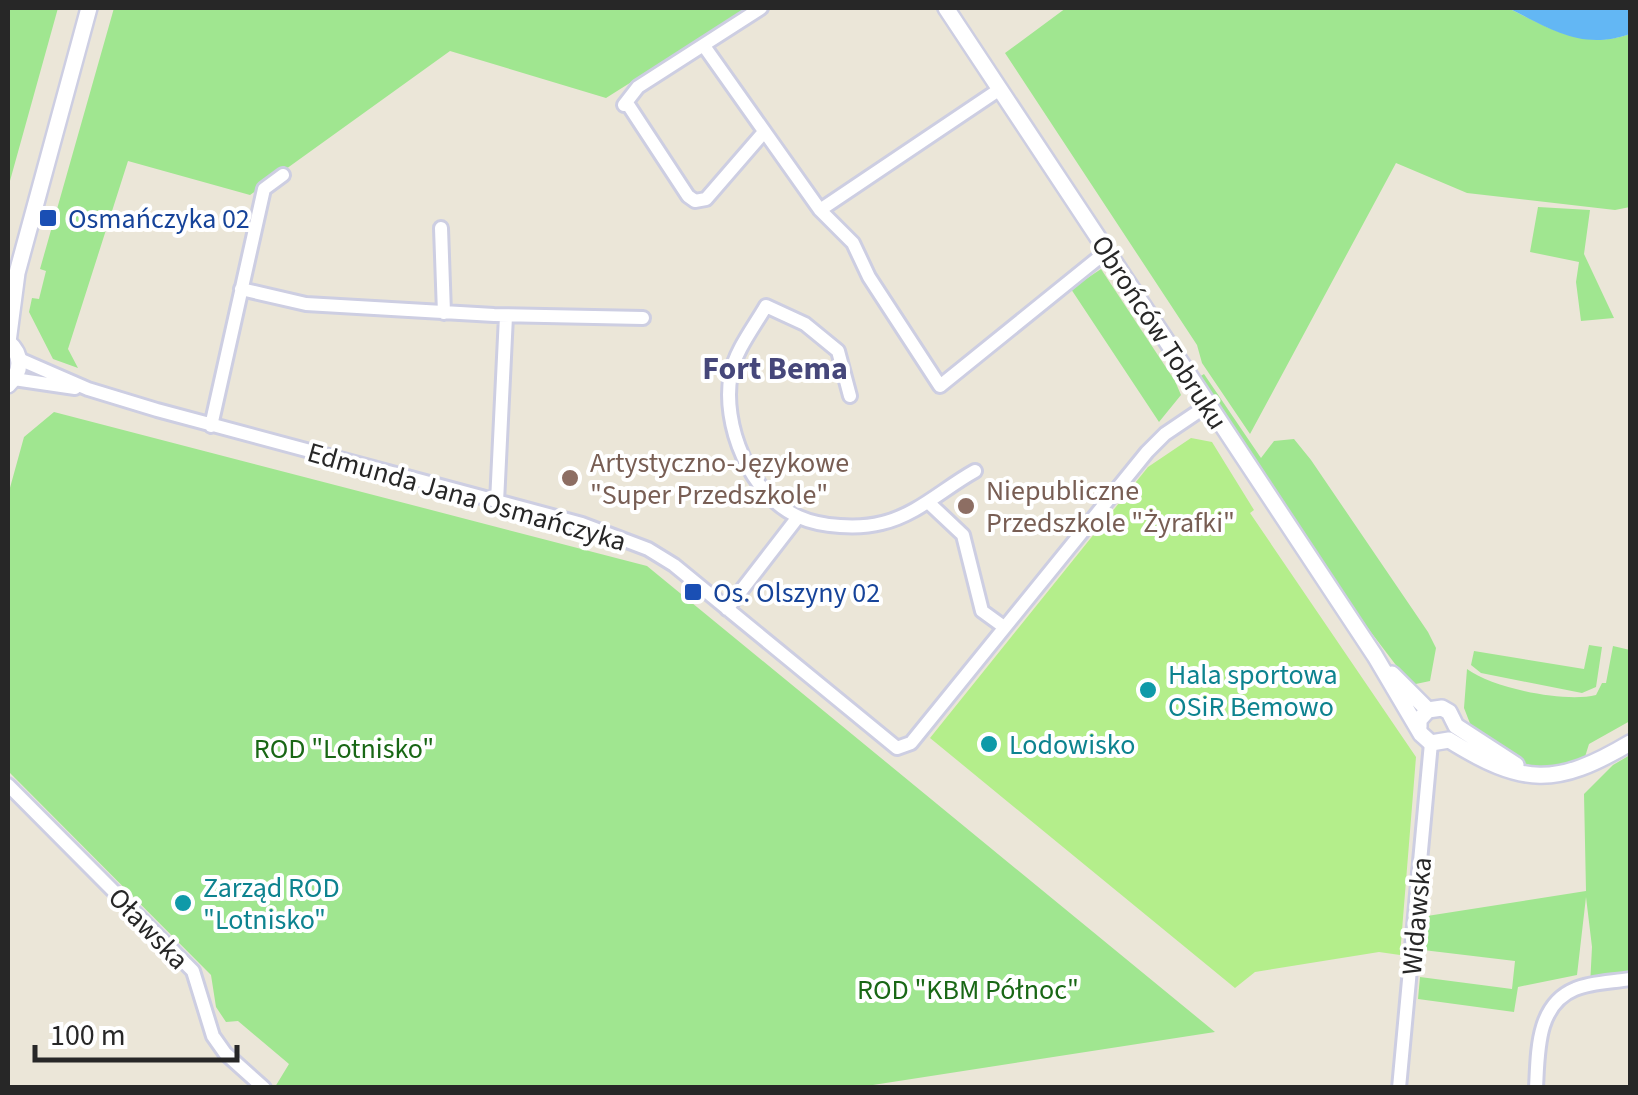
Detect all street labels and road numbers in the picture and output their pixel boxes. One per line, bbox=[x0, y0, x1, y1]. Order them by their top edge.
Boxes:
street label: Obrońców Tobruku bbox=[1081, 228, 1237, 438]
street label: Edmunda Jana Osmańczyka bbox=[303, 432, 631, 562]
street label: Widawska bbox=[1392, 856, 1442, 977]
street label: Oławska bbox=[99, 879, 198, 979]

